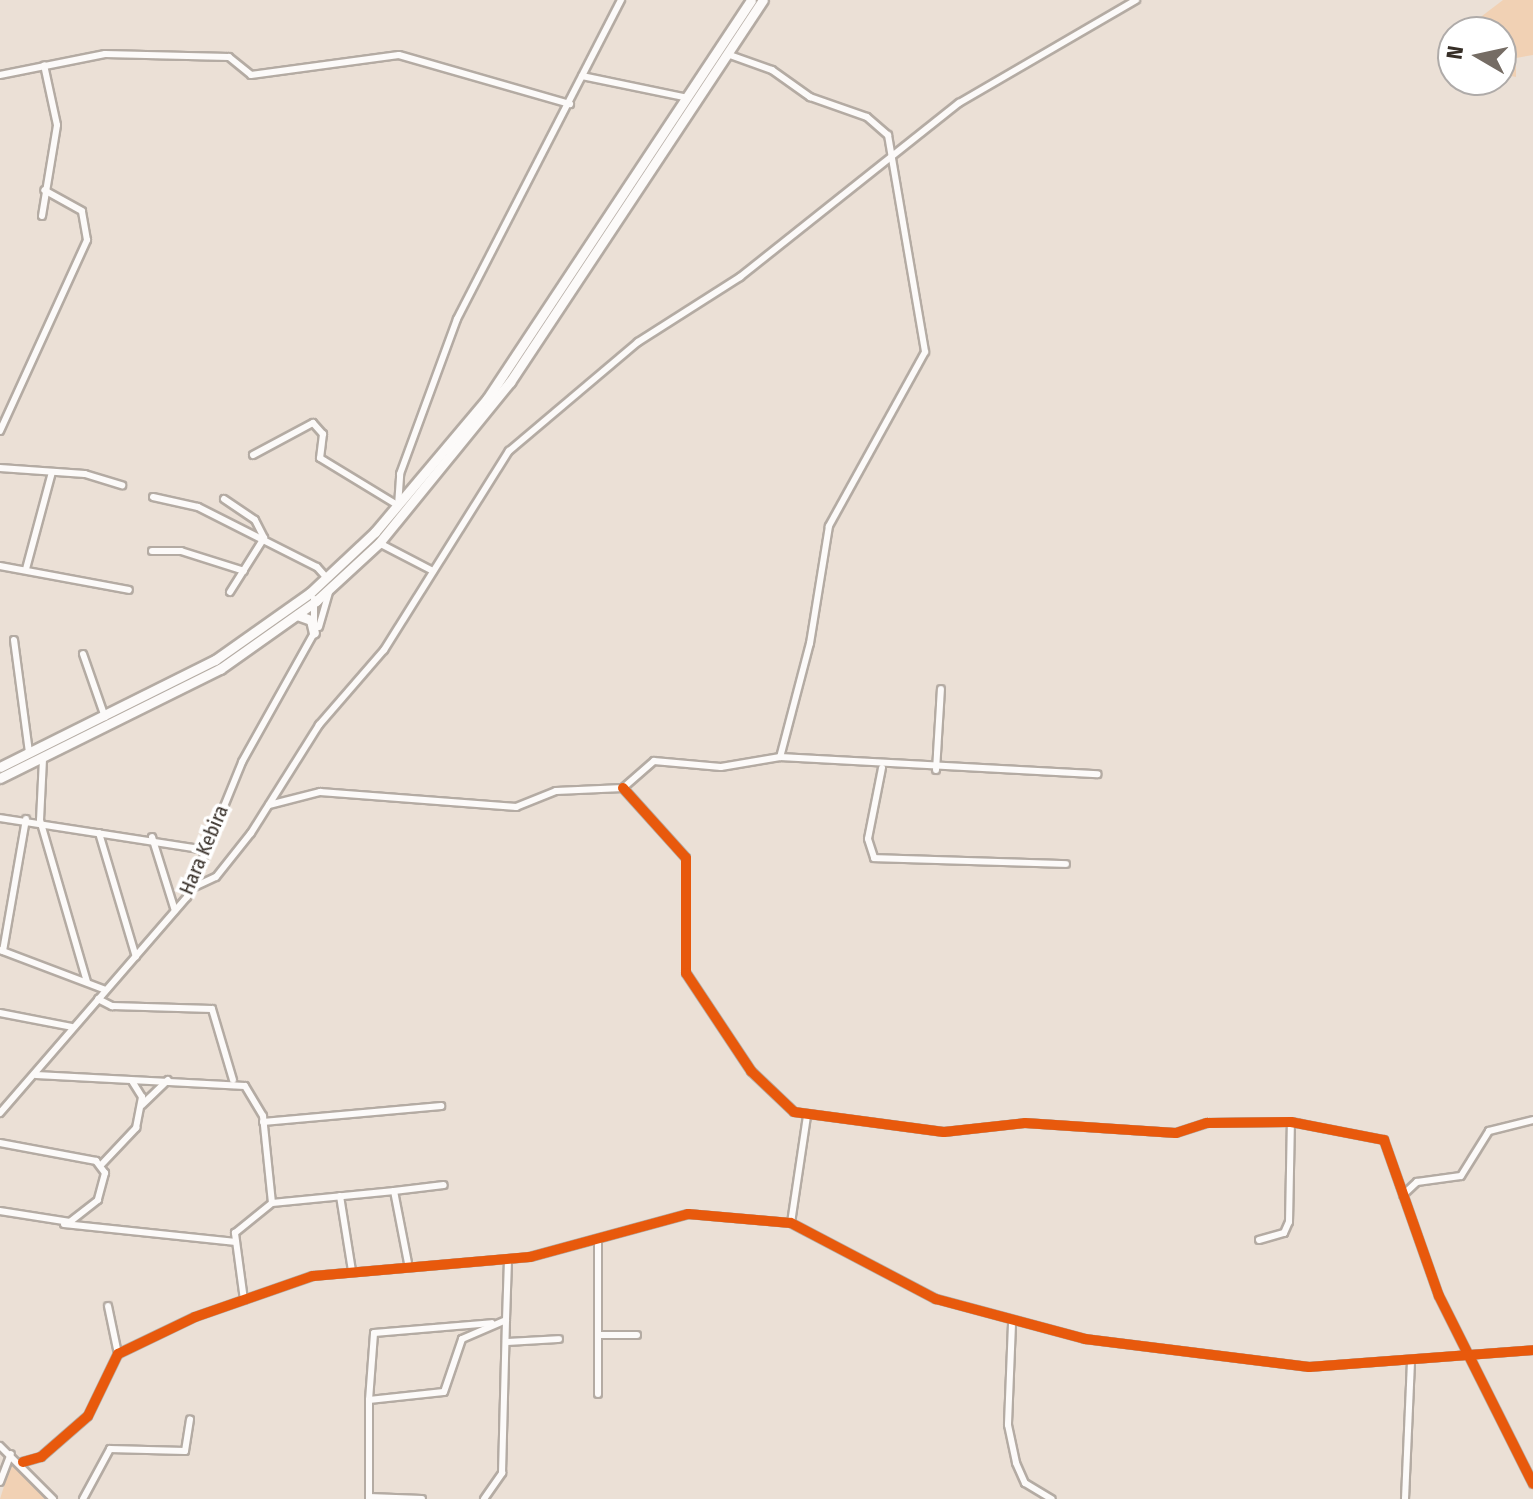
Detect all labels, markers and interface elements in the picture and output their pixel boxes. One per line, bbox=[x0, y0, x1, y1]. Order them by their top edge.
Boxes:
north arrow bbox=[1437, 16, 1517, 96]
text: N bbox=[1440, 44, 1469, 61]
street label: Hara Kebira bbox=[174, 802, 234, 898]

